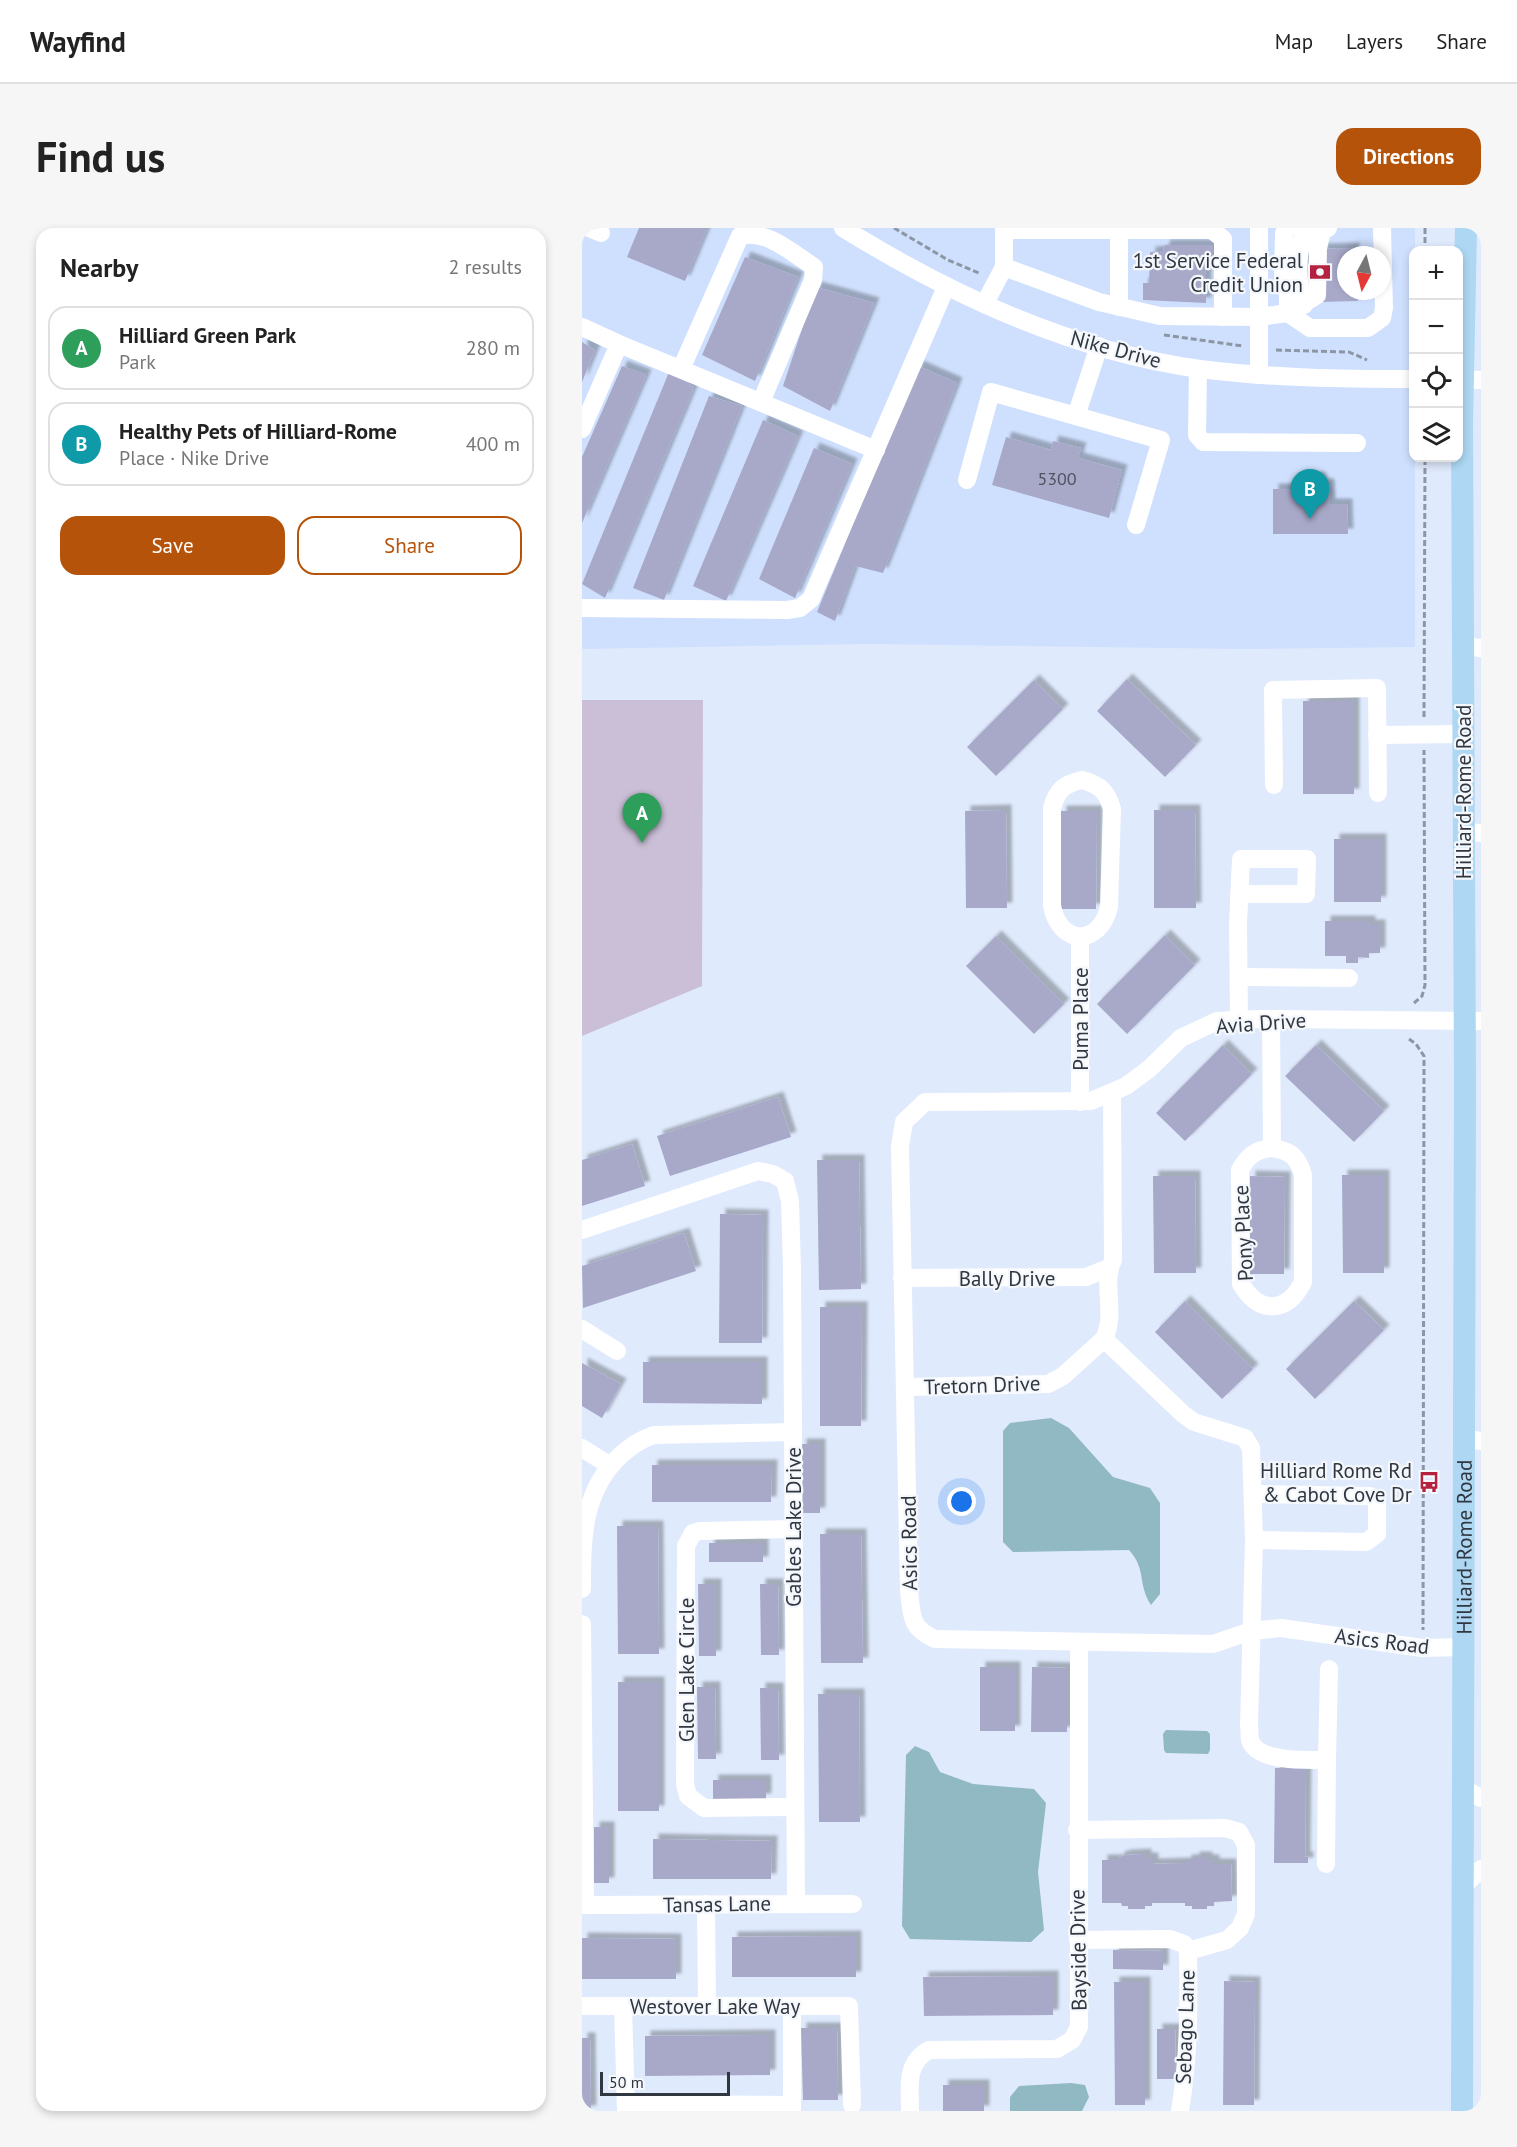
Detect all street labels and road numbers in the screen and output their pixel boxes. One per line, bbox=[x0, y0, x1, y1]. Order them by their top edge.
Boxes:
street label: Nike Drive bbox=[1068, 324, 1164, 374]
street label: Hilliard-Rome Road bbox=[1450, 705, 1477, 879]
street label: Puma Place bbox=[1067, 967, 1094, 1071]
street label: Avia Drive bbox=[1215, 1006, 1307, 1040]
street label: Pony Place bbox=[1227, 1184, 1259, 1282]
street label: Bally Drive bbox=[959, 1265, 1055, 1292]
street label: Tretorn Drive bbox=[923, 1369, 1041, 1401]
street label: Gables Lake Drive bbox=[780, 1447, 807, 1607]
street label: Hilliard-Rome Road bbox=[1450, 1460, 1477, 1634]
street label: Asics Road bbox=[895, 1495, 923, 1591]
street label: Glen Lake Circle bbox=[673, 1598, 700, 1742]
street label: Asics Road bbox=[1333, 1622, 1431, 1660]
street label: Bayside Drive bbox=[1063, 1889, 1093, 2011]
street label: Tansas Lane bbox=[663, 1890, 771, 1918]
street label: Sebago Lane bbox=[1170, 1969, 1200, 2085]
street label: Westover Lake Way bbox=[630, 1993, 800, 2020]

